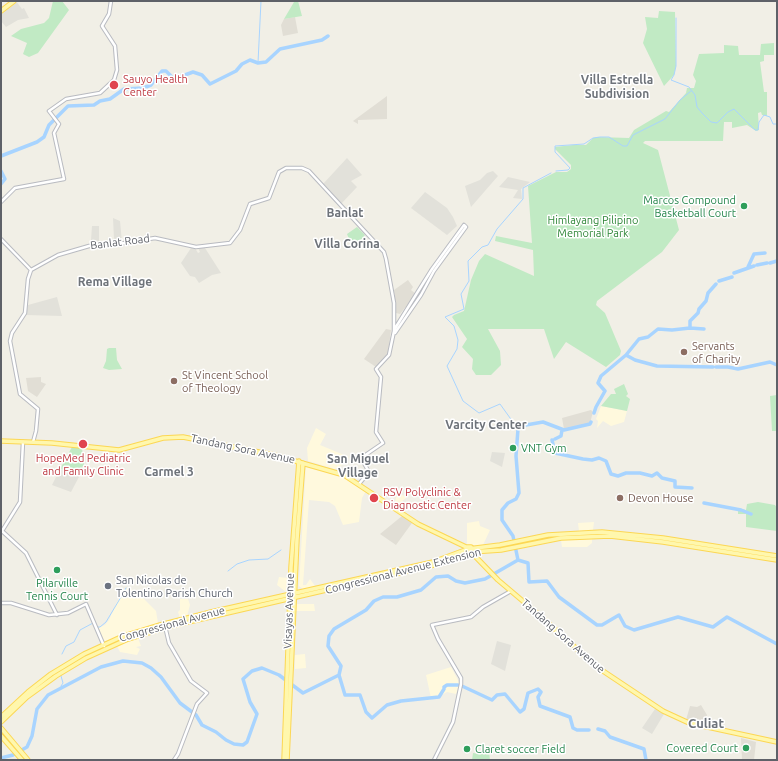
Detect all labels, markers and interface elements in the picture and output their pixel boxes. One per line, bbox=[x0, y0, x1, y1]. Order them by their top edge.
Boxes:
place label: Sauyo Health Center bbox=[123, 72, 188, 98]
district label: Villa Estrella Subdivision bbox=[581, 73, 653, 101]
marker: Sauyo Health Center bbox=[108, 79, 120, 91]
place label: Marcos Compound Basketball Court bbox=[643, 193, 736, 219]
marker: Marcos Compound Basketball Court bbox=[739, 201, 749, 211]
district label: Banlat bbox=[327, 206, 363, 220]
park label: Himlayang Pilipino Memorial Park bbox=[547, 213, 639, 239]
street label: Banlat Road bbox=[90, 232, 150, 252]
district label: Villa Corina bbox=[314, 237, 380, 251]
district label: Rema Village bbox=[78, 275, 152, 289]
place label: Servants of Charity bbox=[692, 339, 740, 365]
marker: Servants of Charity bbox=[679, 347, 689, 357]
place label: St Vincent School of Theology bbox=[182, 368, 268, 394]
marker: St Vincent School of Theology bbox=[169, 376, 179, 386]
district label: Varcity Center bbox=[445, 418, 527, 432]
street label: Tandang Sora Avenue bbox=[190, 431, 296, 467]
marker: HopeMed Pediatric and Family Clinic bbox=[77, 438, 89, 450]
place label: VNT Gym bbox=[521, 441, 566, 455]
marker: VNT Gym bbox=[508, 443, 518, 453]
place label: HopeMed Pediatric and Family Clinic bbox=[36, 451, 130, 477]
district label: San Miguel Village bbox=[327, 452, 389, 480]
district label: Carmel 3 bbox=[144, 465, 194, 479]
place label: RSV Polyclinic & Diagnostic Center bbox=[383, 485, 471, 511]
place label: Devon House bbox=[628, 491, 694, 505]
marker: RSV Polyclinic & Diagnostic Center bbox=[368, 492, 380, 504]
marker: Devon House bbox=[615, 493, 625, 503]
street label: Congressional Avenue Extension bbox=[324, 545, 482, 597]
marker: Pilarville Tennis Court bbox=[52, 565, 62, 575]
place label: San Nicolas de Tolentino Parish Church bbox=[116, 573, 233, 599]
street label: Visayas Avenue bbox=[281, 573, 297, 649]
place label: Pilarville Tennis Court bbox=[26, 576, 88, 602]
marker: San Nicolas de Tolentino Parish Church bbox=[103, 581, 113, 591]
street label: Tandang Sora Avenue bbox=[519, 596, 607, 676]
street label: Congressional Avenue bbox=[118, 604, 226, 644]
district label: Culiat bbox=[688, 716, 724, 732]
place label: Covered Court bbox=[666, 741, 738, 755]
place label: Claret soccer Field bbox=[475, 742, 565, 756]
marker: Covered Court bbox=[741, 743, 751, 753]
marker: Claret soccer Field bbox=[462, 744, 472, 754]

